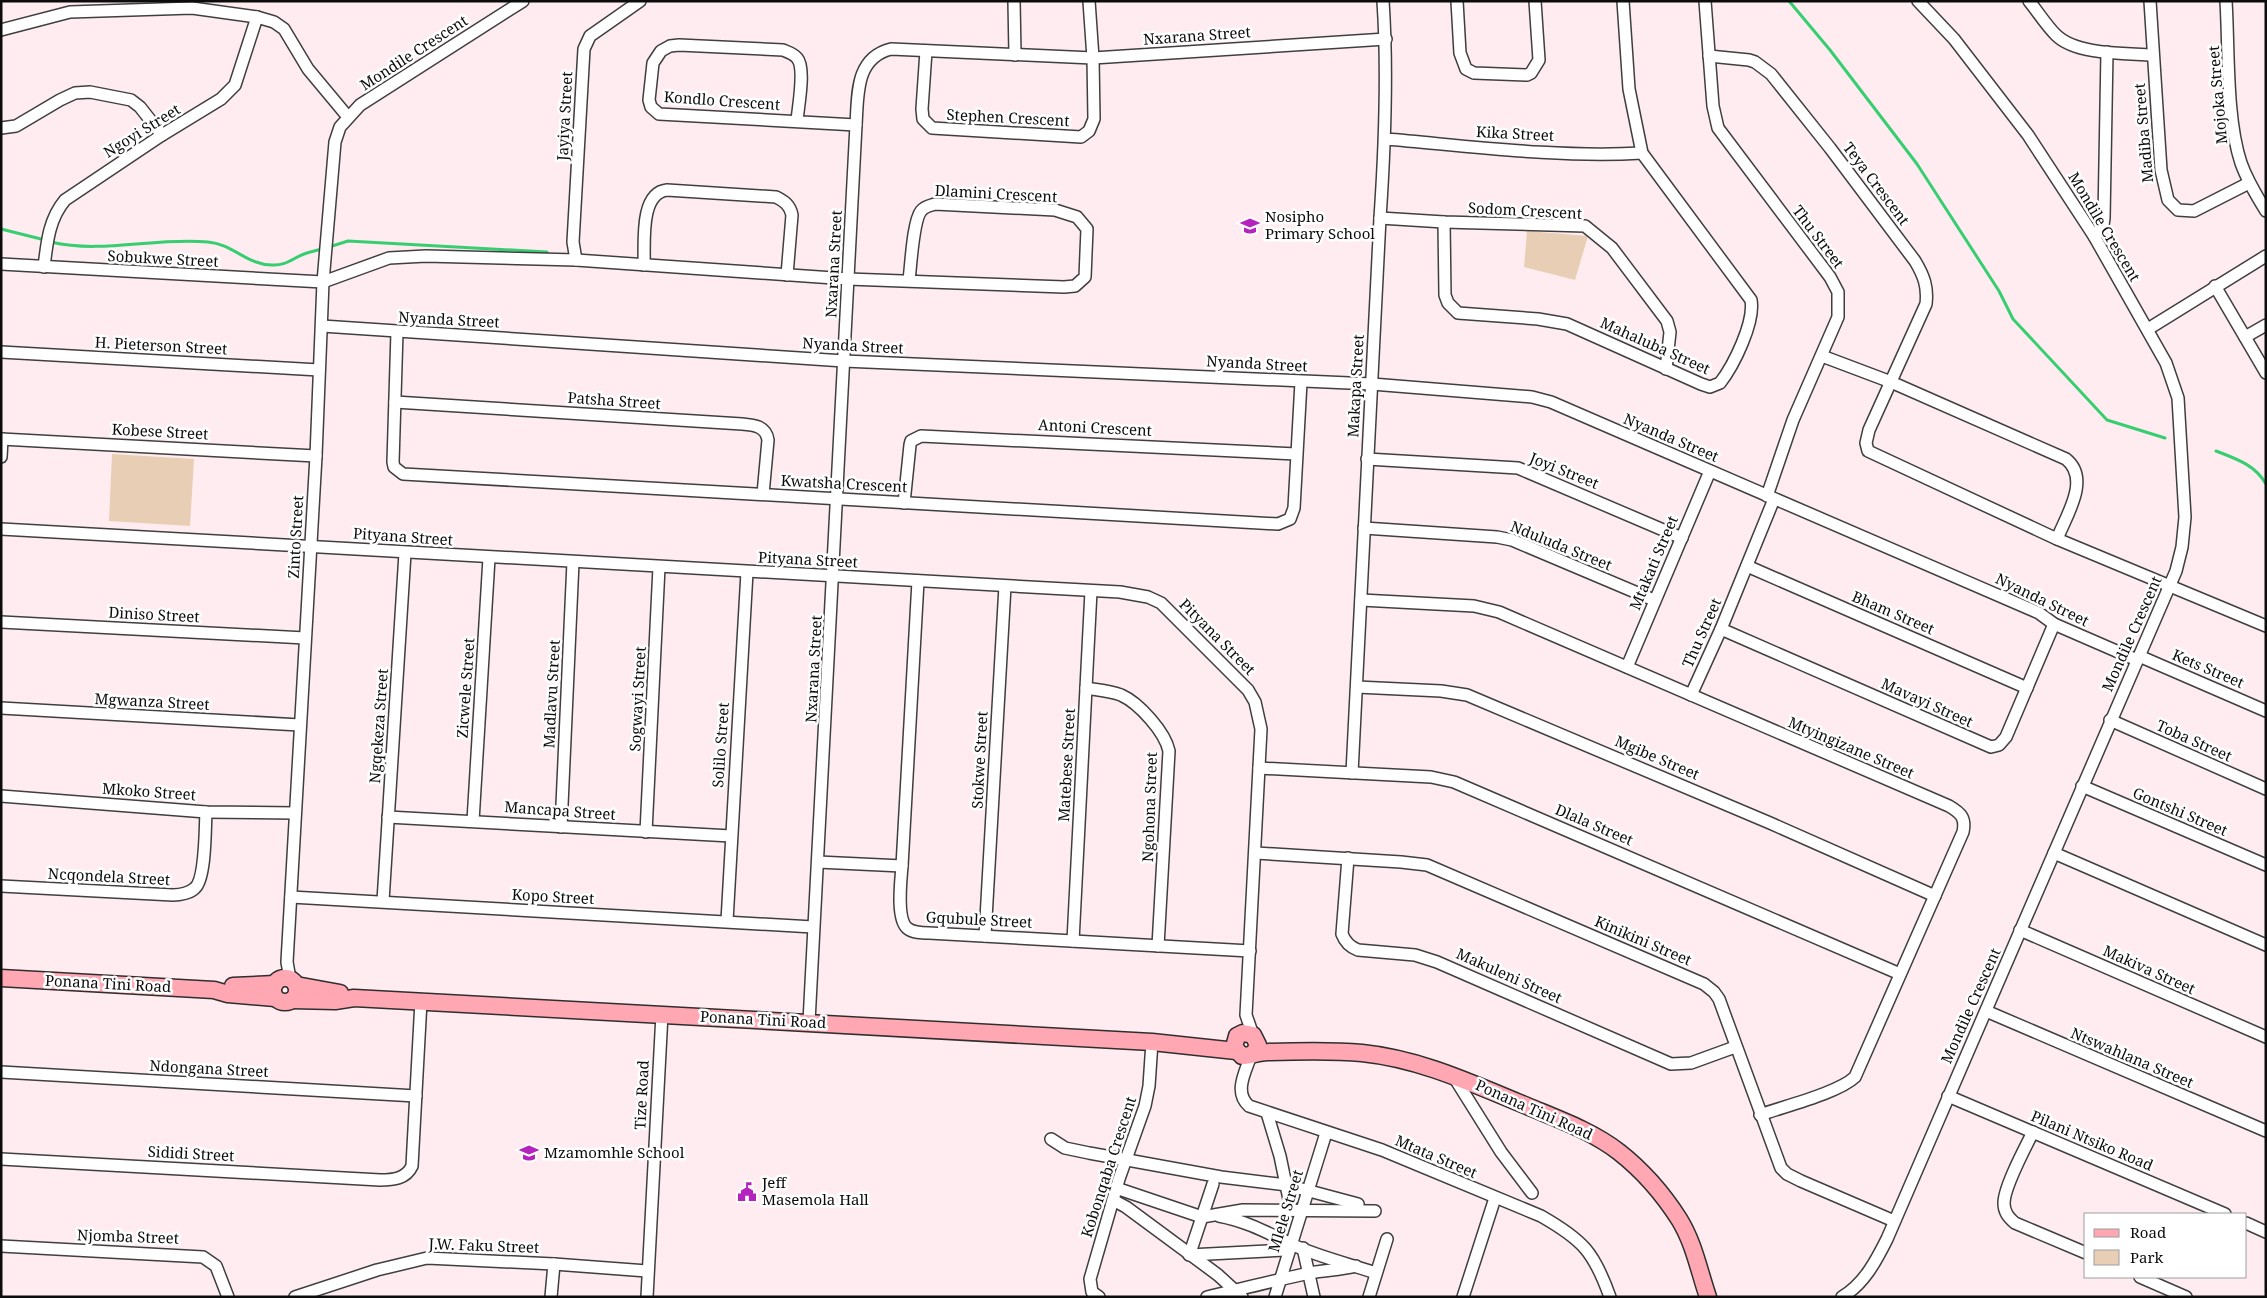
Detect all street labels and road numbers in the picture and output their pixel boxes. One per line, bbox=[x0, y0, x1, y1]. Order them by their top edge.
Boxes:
street label: Mondile Crescent bbox=[356, 10, 471, 94]
street label: Nxarana Street bbox=[1143, 21, 1251, 49]
street label: Mojoka Street bbox=[2203, 45, 2231, 145]
street label: Jayiya Street bbox=[552, 71, 576, 162]
street label: Madiba Street bbox=[2129, 82, 2157, 184]
street label: Kondlo Crescent bbox=[663, 86, 781, 114]
street label: Ngoyi Street bbox=[99, 99, 184, 162]
street label: Stephen Crescent bbox=[946, 104, 1070, 130]
street label: Kika Street bbox=[1475, 121, 1555, 145]
street label: Teya Crescent bbox=[1839, 138, 1914, 229]
street label: Mondile Crescent bbox=[2064, 168, 2145, 285]
street label: Dlamini Crescent bbox=[934, 180, 1058, 206]
street label: Sodom Crescent bbox=[1468, 197, 1583, 223]
street label: Thu Street bbox=[1789, 201, 1849, 272]
street label: Nxarana Street bbox=[820, 210, 846, 318]
street label: Sobukwe Street bbox=[107, 245, 219, 271]
street label: Nyanda Street bbox=[398, 306, 500, 332]
street label: Mahaluba Street bbox=[1597, 312, 1713, 378]
street label: H. Pieterson Street bbox=[94, 332, 228, 358]
street label: Nyanda Street bbox=[802, 332, 904, 358]
street label: Makapa Street bbox=[1342, 334, 1368, 438]
street label: Nyanda Street bbox=[1206, 350, 1308, 376]
street label: Patsha Street bbox=[567, 387, 661, 413]
street label: Nyanda Street bbox=[1621, 408, 1722, 466]
street label: Antoni Crescent bbox=[1038, 414, 1152, 440]
street label: Kobese Street bbox=[111, 418, 209, 444]
street label: Joyi Street bbox=[1526, 447, 1602, 493]
street label: Kwatsha Crescent bbox=[780, 470, 908, 496]
street label: Zinto Street bbox=[283, 495, 307, 579]
street label: Mtakati Street bbox=[1624, 512, 1682, 613]
street label: Nduluda Street bbox=[1508, 516, 1615, 575]
street label: Pityana Street bbox=[353, 523, 454, 549]
street label: Pityana Street bbox=[758, 546, 858, 572]
street label: Nyanda Street bbox=[1992, 568, 2092, 630]
street label: Mondile Crescent bbox=[2097, 573, 2166, 694]
street label: Bham Street bbox=[1849, 586, 1938, 638]
street label: Pityana Street bbox=[1175, 594, 1260, 679]
street label: Thu Street bbox=[1677, 595, 1725, 670]
street label: Diniso Street bbox=[108, 602, 200, 626]
street label: Nxarana Street bbox=[800, 615, 826, 723]
street label: Zicwele Street bbox=[452, 637, 478, 739]
street label: Madlavu Street bbox=[538, 639, 564, 749]
street label: Kets Street bbox=[2169, 644, 2247, 692]
street label: Sogwayi Street bbox=[624, 646, 650, 752]
street label: Ngqekeza Street bbox=[364, 668, 392, 784]
street label: Mavayi Street bbox=[1878, 673, 1976, 731]
street label: Mgwanza Street bbox=[94, 688, 210, 714]
street label: Solilo Street bbox=[707, 702, 733, 788]
street label: Matebese Street bbox=[1053, 708, 1079, 822]
street label: Stokwe Street bbox=[966, 711, 992, 809]
street label: Mtyingizane Street bbox=[1785, 712, 1917, 783]
street label: Toba Street bbox=[2154, 715, 2235, 766]
street label: Mgibe Street bbox=[1612, 730, 1703, 784]
street label: Ngohona Street bbox=[1137, 752, 1161, 862]
street label: Mkoko Street bbox=[101, 778, 197, 804]
street label: Gontshi Street bbox=[2130, 782, 2231, 840]
street label: Mancapa Street bbox=[504, 796, 616, 824]
street label: Dlala Street bbox=[1552, 799, 1636, 849]
street label: Ncqondela Street bbox=[47, 863, 171, 889]
street label: Kopo Street bbox=[511, 884, 595, 908]
street label: Gqubule Street bbox=[925, 906, 1033, 932]
street label: Kinikini Street bbox=[1592, 911, 1695, 970]
street label: Makiva Street bbox=[2100, 940, 2199, 998]
street label: Makuleni Street bbox=[1453, 943, 1565, 1007]
street label: Mondile Crescent bbox=[1936, 945, 2005, 1066]
street label: Ponana Tini Road bbox=[44, 970, 172, 996]
street label: Ponana Tini Road bbox=[699, 1006, 827, 1032]
street label: Ntswahlana Street bbox=[2068, 1022, 2197, 1092]
street label: Ndongana Street bbox=[149, 1055, 269, 1081]
street label: Tize Road bbox=[629, 1060, 653, 1130]
street label: Ponana Tini Road bbox=[1473, 1074, 1596, 1144]
street label: Kobonqaba Crescent bbox=[1076, 1094, 1140, 1240]
street label: Pilani Ntsiko Road bbox=[2028, 1105, 2157, 1175]
street label: Mtata Street bbox=[1392, 1130, 1480, 1182]
street label: Sididi Street bbox=[147, 1141, 235, 1165]
street label: Mlele Street bbox=[1263, 1167, 1307, 1254]
street label: Njomba Street bbox=[77, 1224, 179, 1248]
street label: J.W. Faku Street bbox=[427, 1233, 540, 1257]

